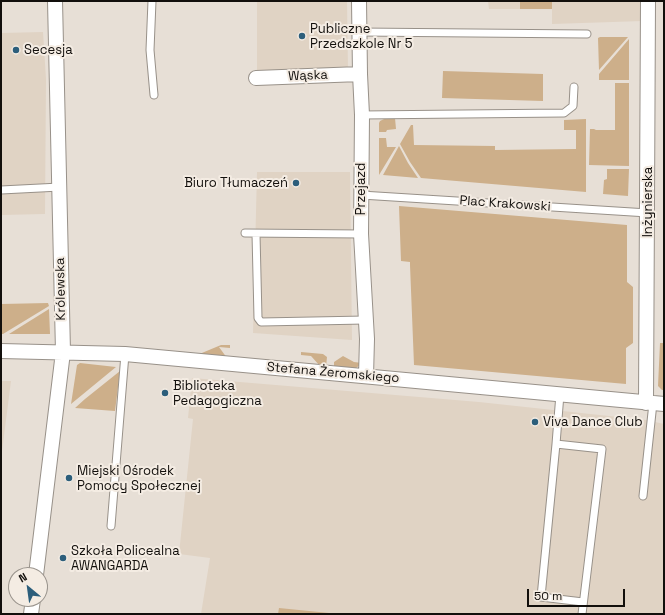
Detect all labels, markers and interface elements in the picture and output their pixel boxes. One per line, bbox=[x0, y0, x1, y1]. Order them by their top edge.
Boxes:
place label: Publiczne Przedszkole Nr 5 bbox=[310, 21, 412, 52]
marker: Publiczne Przedszkole Nr 5 bbox=[297, 31, 307, 41]
place label: Secesja bbox=[24, 42, 73, 58]
marker: Secesja bbox=[11, 45, 21, 55]
street label: Wąska bbox=[288, 68, 328, 84]
street label: Przejazd bbox=[353, 163, 369, 215]
street label: Inżynierska bbox=[640, 167, 656, 237]
place label: Biuro Tłumaczeń bbox=[184, 175, 288, 191]
marker: Biuro Tłumaczeń bbox=[291, 178, 301, 188]
street label: Plac Krakowski bbox=[459, 193, 551, 215]
street label: Królewska bbox=[53, 257, 69, 321]
street label: Stefana Żeromskiego bbox=[266, 359, 400, 387]
place label: Biblioteka Pedagogiczna bbox=[173, 378, 262, 409]
marker: Biblioteka Pedagogiczna bbox=[160, 388, 170, 398]
place label: Viva Dance Club bbox=[543, 414, 643, 430]
marker: Viva Dance Club bbox=[530, 417, 540, 427]
place label: Miejski Ośrodek Pomocy Społecznej bbox=[77, 463, 201, 494]
marker: Miejski Ośrodek Pomocy Społecznej bbox=[64, 473, 74, 483]
place label: Szkoła Policealna AWANGARDA bbox=[71, 543, 180, 574]
marker: Szkoła Policealna AWANGARDA bbox=[58, 553, 68, 563]
north arrow bbox=[8, 567, 48, 607]
text: N bbox=[16, 569, 29, 585]
scale bar bbox=[529, 581, 627, 607]
text: 50 m bbox=[534, 588, 562, 604]

